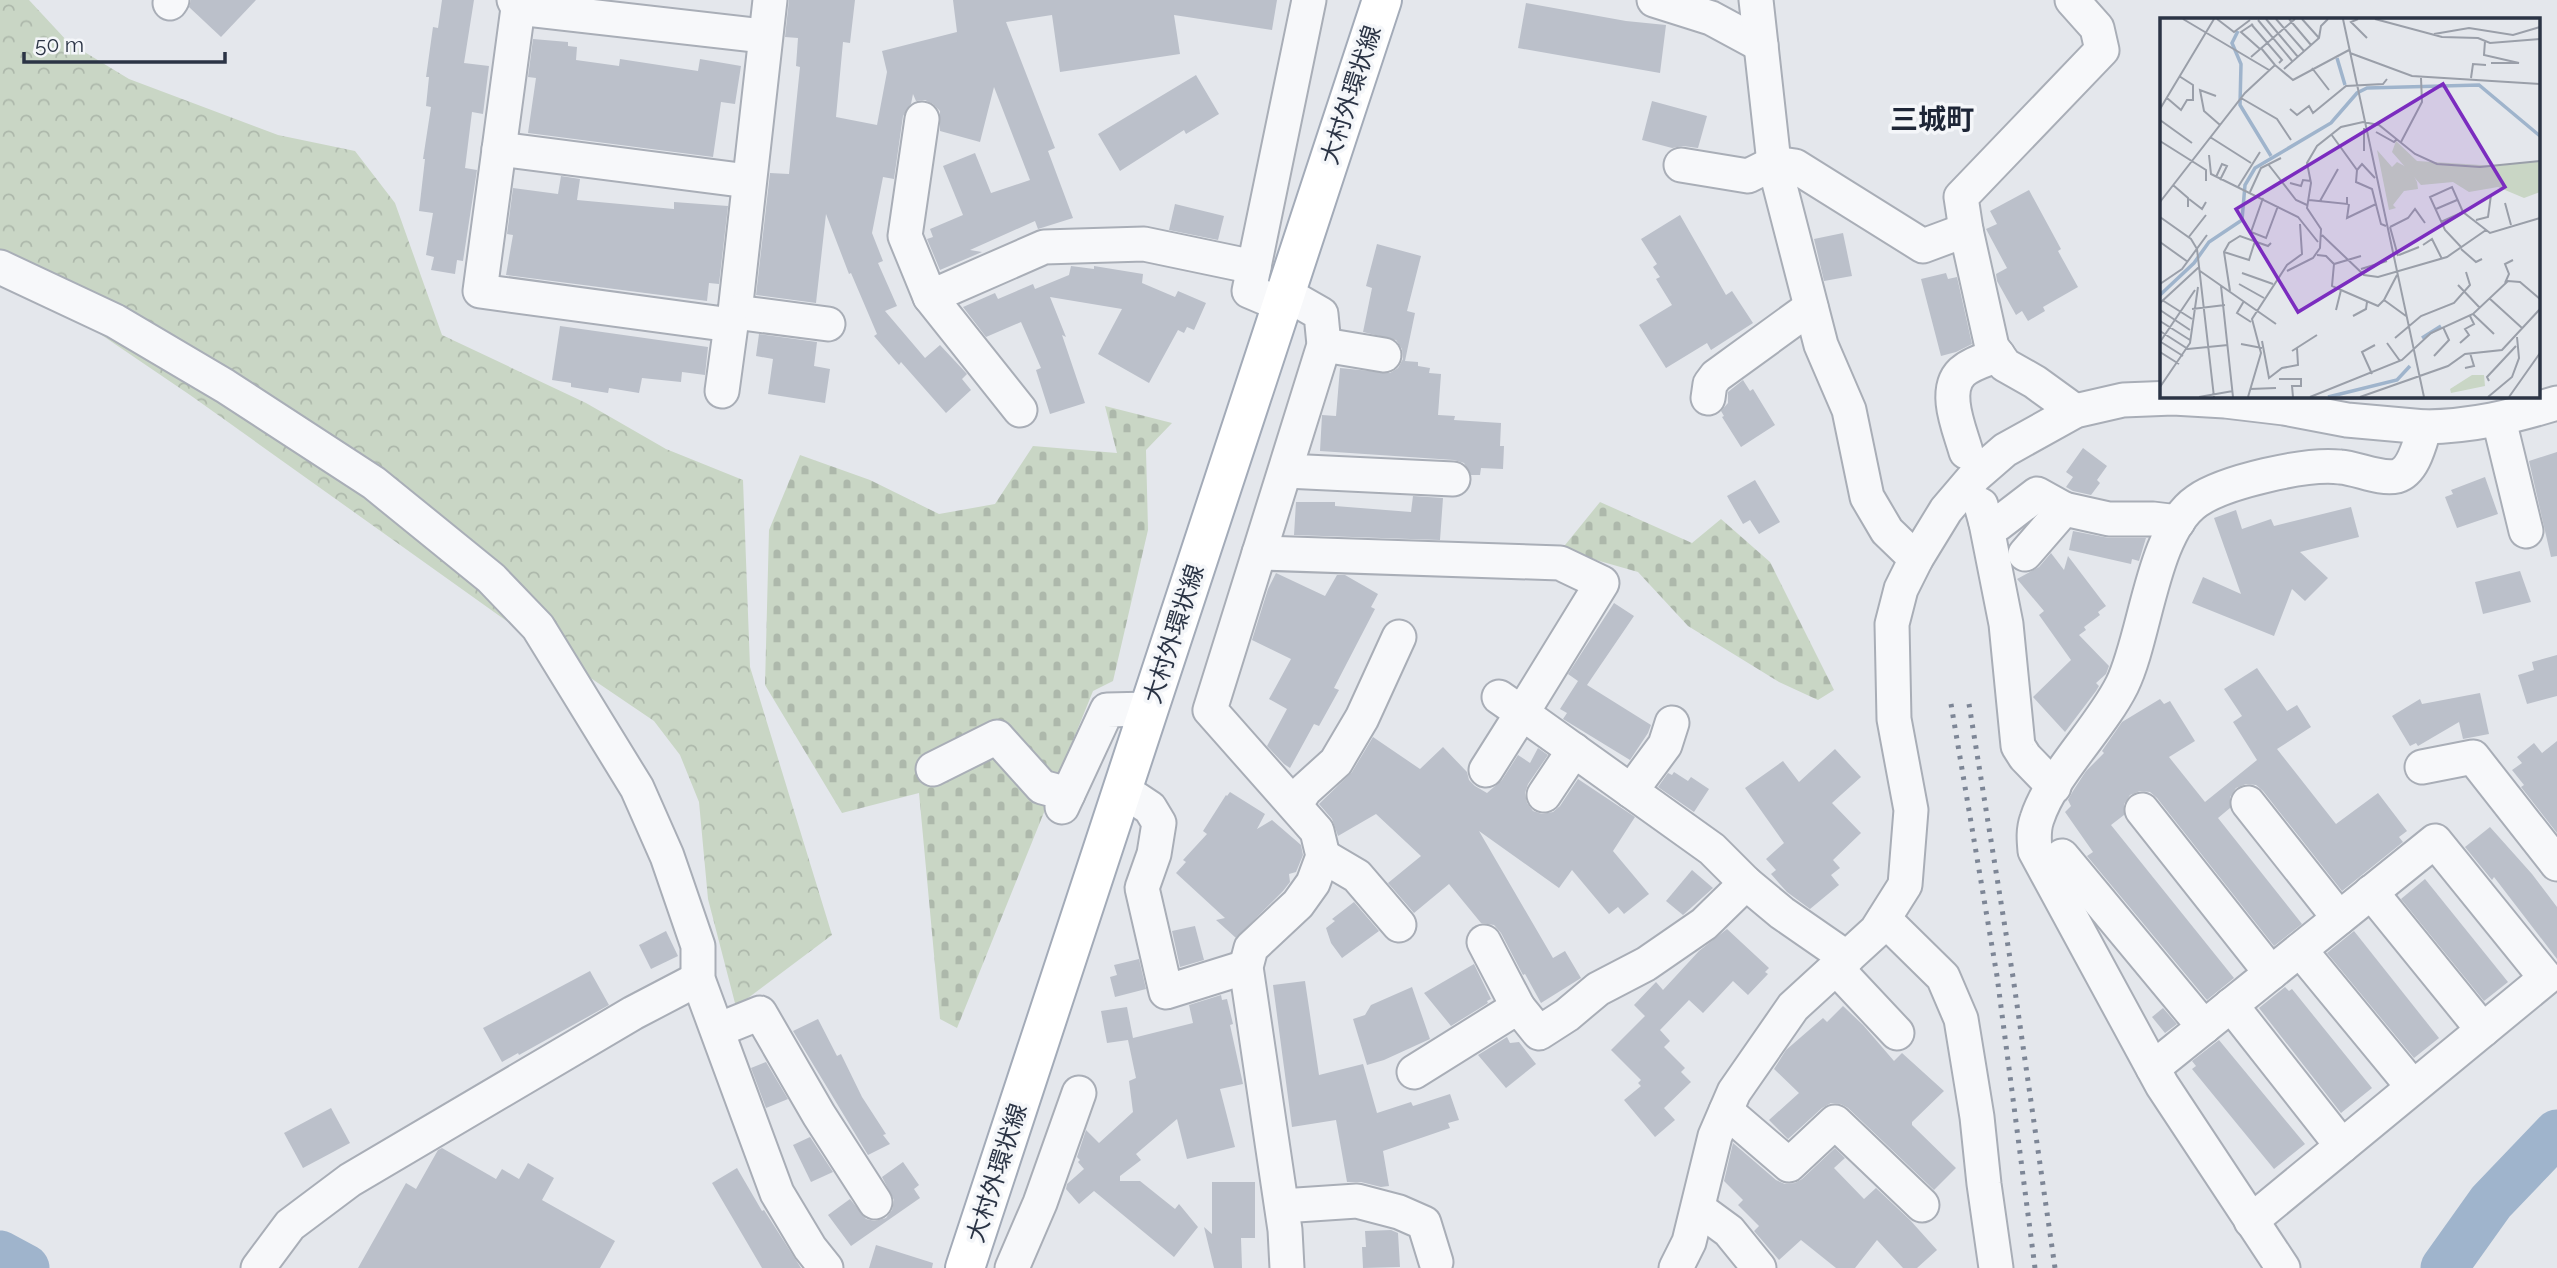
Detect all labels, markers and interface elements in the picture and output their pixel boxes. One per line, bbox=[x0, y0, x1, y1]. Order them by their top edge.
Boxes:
inset map bbox=[2160, 18, 2540, 397]
scale bar bbox=[24, 21, 226, 65]
street label: 大村外環状線 bbox=[1314, 22, 1387, 168]
text: 50 m bbox=[35, 32, 84, 57]
district label: 三城町 bbox=[1890, 103, 1974, 136]
street label: 大村外環状線 bbox=[1137, 561, 1210, 707]
street label: 大村外環状線 bbox=[960, 1100, 1033, 1246]

